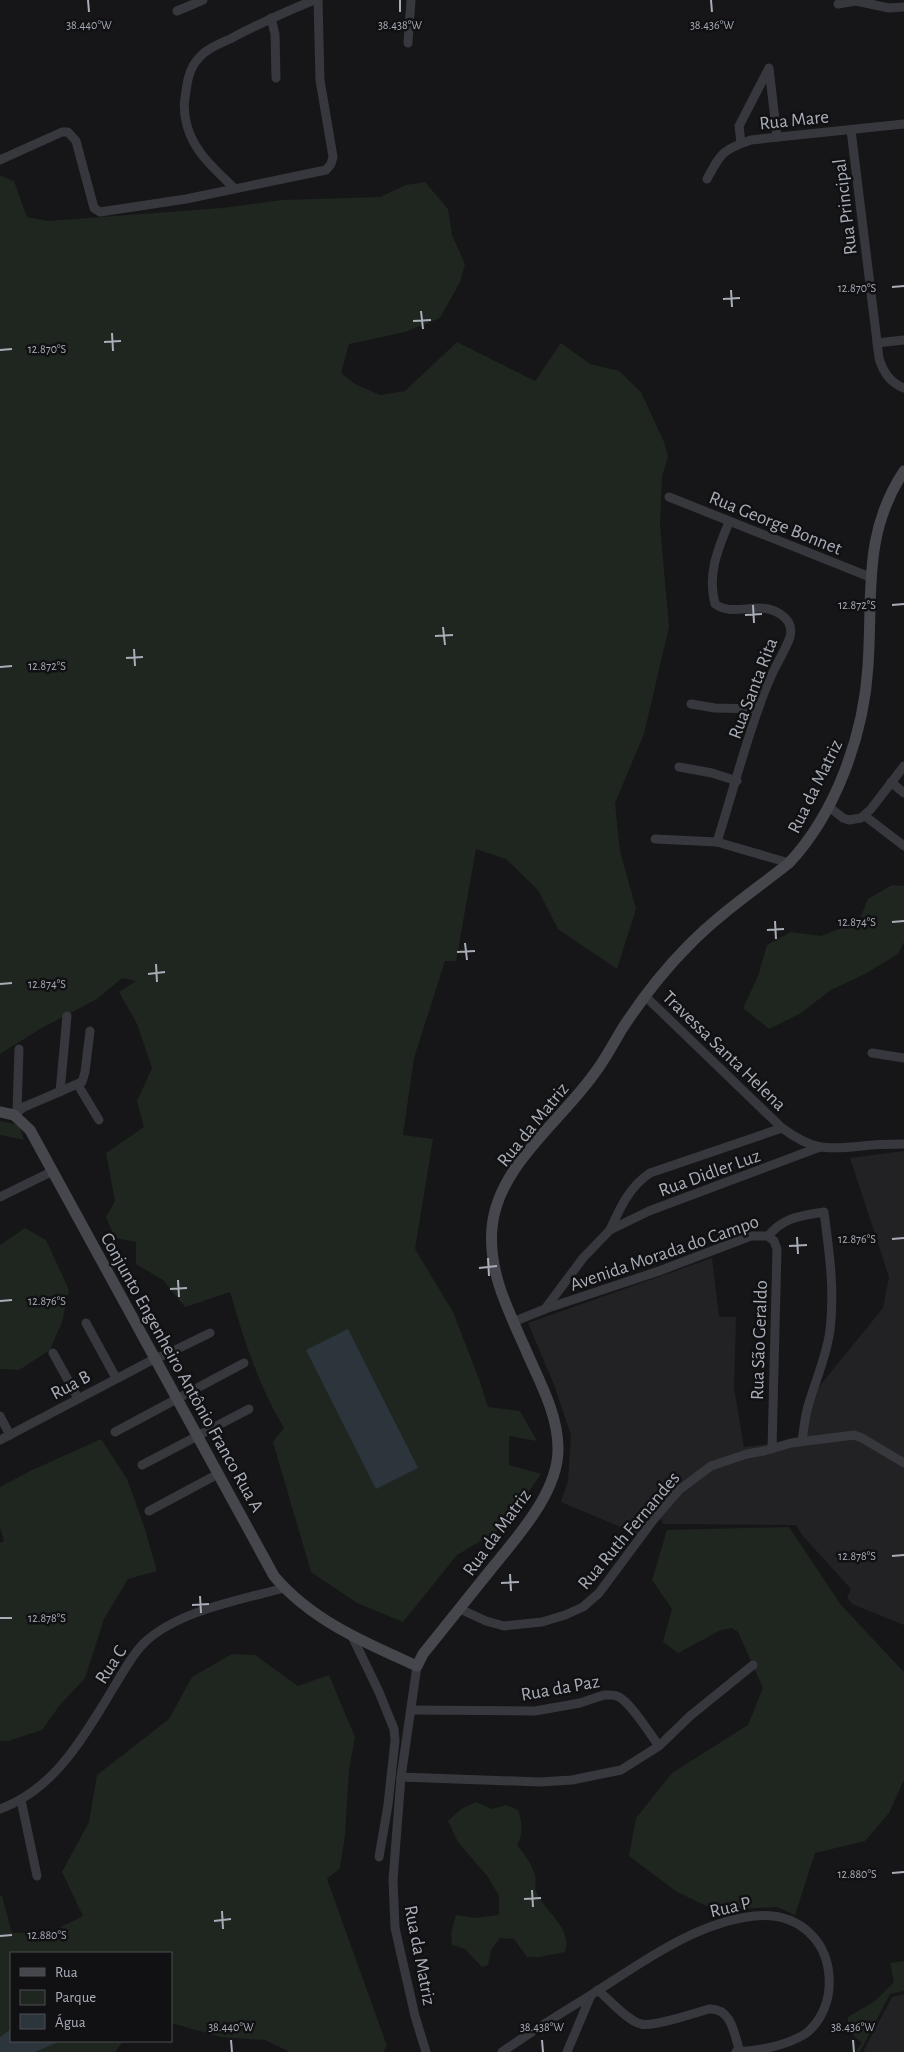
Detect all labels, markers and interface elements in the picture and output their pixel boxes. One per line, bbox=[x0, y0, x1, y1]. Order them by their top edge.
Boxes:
text: 38.440°W bbox=[66, 19, 112, 31]
text: 38.438°W bbox=[378, 19, 422, 31]
text: 38.436°W bbox=[690, 19, 734, 31]
street label: Rua Mare bbox=[758, 107, 830, 134]
street label: Rua Principal bbox=[830, 158, 861, 256]
text: 12.870°S bbox=[838, 282, 877, 294]
text: 12.870°S bbox=[28, 343, 67, 355]
street label: Rua George Bonnet bbox=[706, 488, 845, 559]
text: 12.872°S bbox=[838, 599, 876, 611]
street label: Rua Santa Rita bbox=[725, 635, 781, 742]
text: 12.872°S bbox=[28, 660, 66, 672]
street label: Rua da Matriz bbox=[785, 737, 846, 837]
text: 12.874°S bbox=[838, 916, 876, 928]
text: 12.874°S bbox=[28, 978, 66, 990]
street label: Travessa Santa Helena bbox=[659, 987, 789, 1115]
street label: Rua da Matriz bbox=[494, 1079, 573, 1170]
street label: Rua Didler Luz bbox=[656, 1146, 763, 1201]
street label: Avenida Morada do Campo bbox=[568, 1212, 761, 1295]
street label: Conjunto Engenheiro Antônio Franco Rua A bbox=[97, 1230, 267, 1516]
text: 12.876°S bbox=[838, 1233, 876, 1245]
street label: Rua São Geraldo bbox=[748, 1280, 771, 1400]
text: 12.876°S bbox=[28, 1295, 66, 1307]
street label: Rua B bbox=[48, 1367, 94, 1404]
street label: Rua Ruth Fernandes bbox=[575, 1469, 684, 1593]
street label: Rua da Matriz bbox=[460, 1486, 535, 1580]
text: 12.878°S bbox=[838, 1550, 876, 1562]
text: 12.878°S bbox=[28, 1612, 66, 1624]
street label: Rua C bbox=[92, 1642, 131, 1687]
street label: Rua da Paz bbox=[519, 1672, 601, 1705]
text: 12.880°S bbox=[837, 1868, 877, 1880]
street label: Rua P bbox=[708, 1893, 753, 1921]
street label: Rua da Matriz bbox=[400, 1904, 439, 2007]
text: 12.880°S bbox=[27, 1929, 67, 1941]
legend bbox=[10, 1952, 172, 2042]
text: Rua bbox=[55, 1965, 78, 1980]
text: Parque bbox=[55, 1990, 96, 2005]
text: Água bbox=[55, 2013, 86, 2030]
text: 38.440°W bbox=[208, 2021, 254, 2033]
text: 38.438°W bbox=[520, 2021, 564, 2033]
text: 38.436°W bbox=[831, 2021, 875, 2033]

